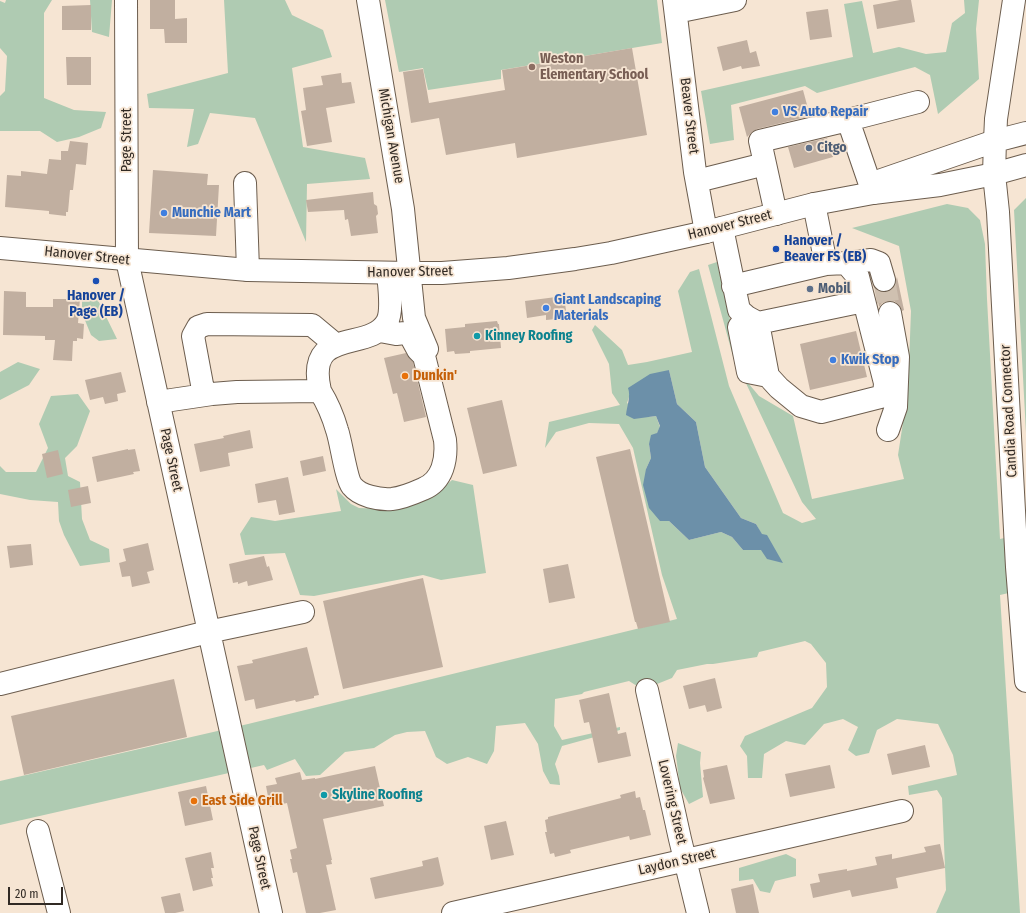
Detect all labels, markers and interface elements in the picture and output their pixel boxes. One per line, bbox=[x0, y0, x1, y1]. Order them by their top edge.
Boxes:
place label: Weston Elementary School bbox=[540, 51, 648, 84]
marker: Weston Elementary School bbox=[527, 62, 537, 72]
street label: Beaver Street bbox=[676, 77, 702, 155]
street label: Michigan Avenue bbox=[374, 87, 408, 185]
place label: VS Auto Repair bbox=[783, 104, 868, 120]
marker: VS Auto Repair bbox=[770, 107, 780, 117]
street label: Page Street bbox=[119, 108, 135, 172]
place label: Citgo bbox=[817, 140, 847, 156]
marker: Citgo bbox=[804, 143, 814, 153]
place label: Munchie Mart bbox=[172, 205, 251, 221]
street label: Hanover Street bbox=[686, 206, 774, 244]
marker: Munchie Mart bbox=[159, 208, 169, 218]
place label: Hanover / Beaver FS (EB) bbox=[784, 233, 866, 266]
street label: Hanover Street bbox=[43, 243, 131, 269]
marker: Hanover / Beaver FS (EB) bbox=[771, 244, 781, 254]
street label: Hanover Street bbox=[367, 263, 453, 281]
marker: Hanover / Page (EB) bbox=[91, 276, 101, 286]
place label: Mobil bbox=[818, 281, 851, 297]
marker: Mobil bbox=[805, 284, 815, 294]
place label: Hanover / Page (EB) bbox=[67, 288, 125, 320]
place label: Giant Landscaping Materials bbox=[554, 292, 661, 324]
marker: Giant Landscaping Materials bbox=[541, 303, 551, 313]
place label: Kinney Roofing bbox=[485, 328, 573, 344]
marker: Kinney Roofing bbox=[472, 331, 482, 341]
street label: Candia Road Connector bbox=[997, 344, 1021, 478]
place label: Kwik Stop bbox=[841, 352, 899, 368]
marker: Kwik Stop bbox=[828, 355, 838, 365]
place label: Dunkin' bbox=[413, 368, 457, 384]
marker: Dunkin' bbox=[400, 371, 410, 381]
street label: Page Street bbox=[156, 427, 186, 493]
street label: Lovering Street bbox=[654, 758, 690, 846]
place label: Skyline Roofing bbox=[332, 787, 422, 803]
marker: Skyline Roofing bbox=[319, 790, 329, 800]
place label: East Side Grill bbox=[202, 793, 283, 809]
marker: East Side Grill bbox=[189, 796, 199, 806]
street label: Page Street bbox=[244, 825, 274, 891]
street label: Laydon Street bbox=[637, 845, 717, 879]
scale bar bbox=[10, 879, 65, 905]
text: 20 m bbox=[15, 887, 39, 901]

